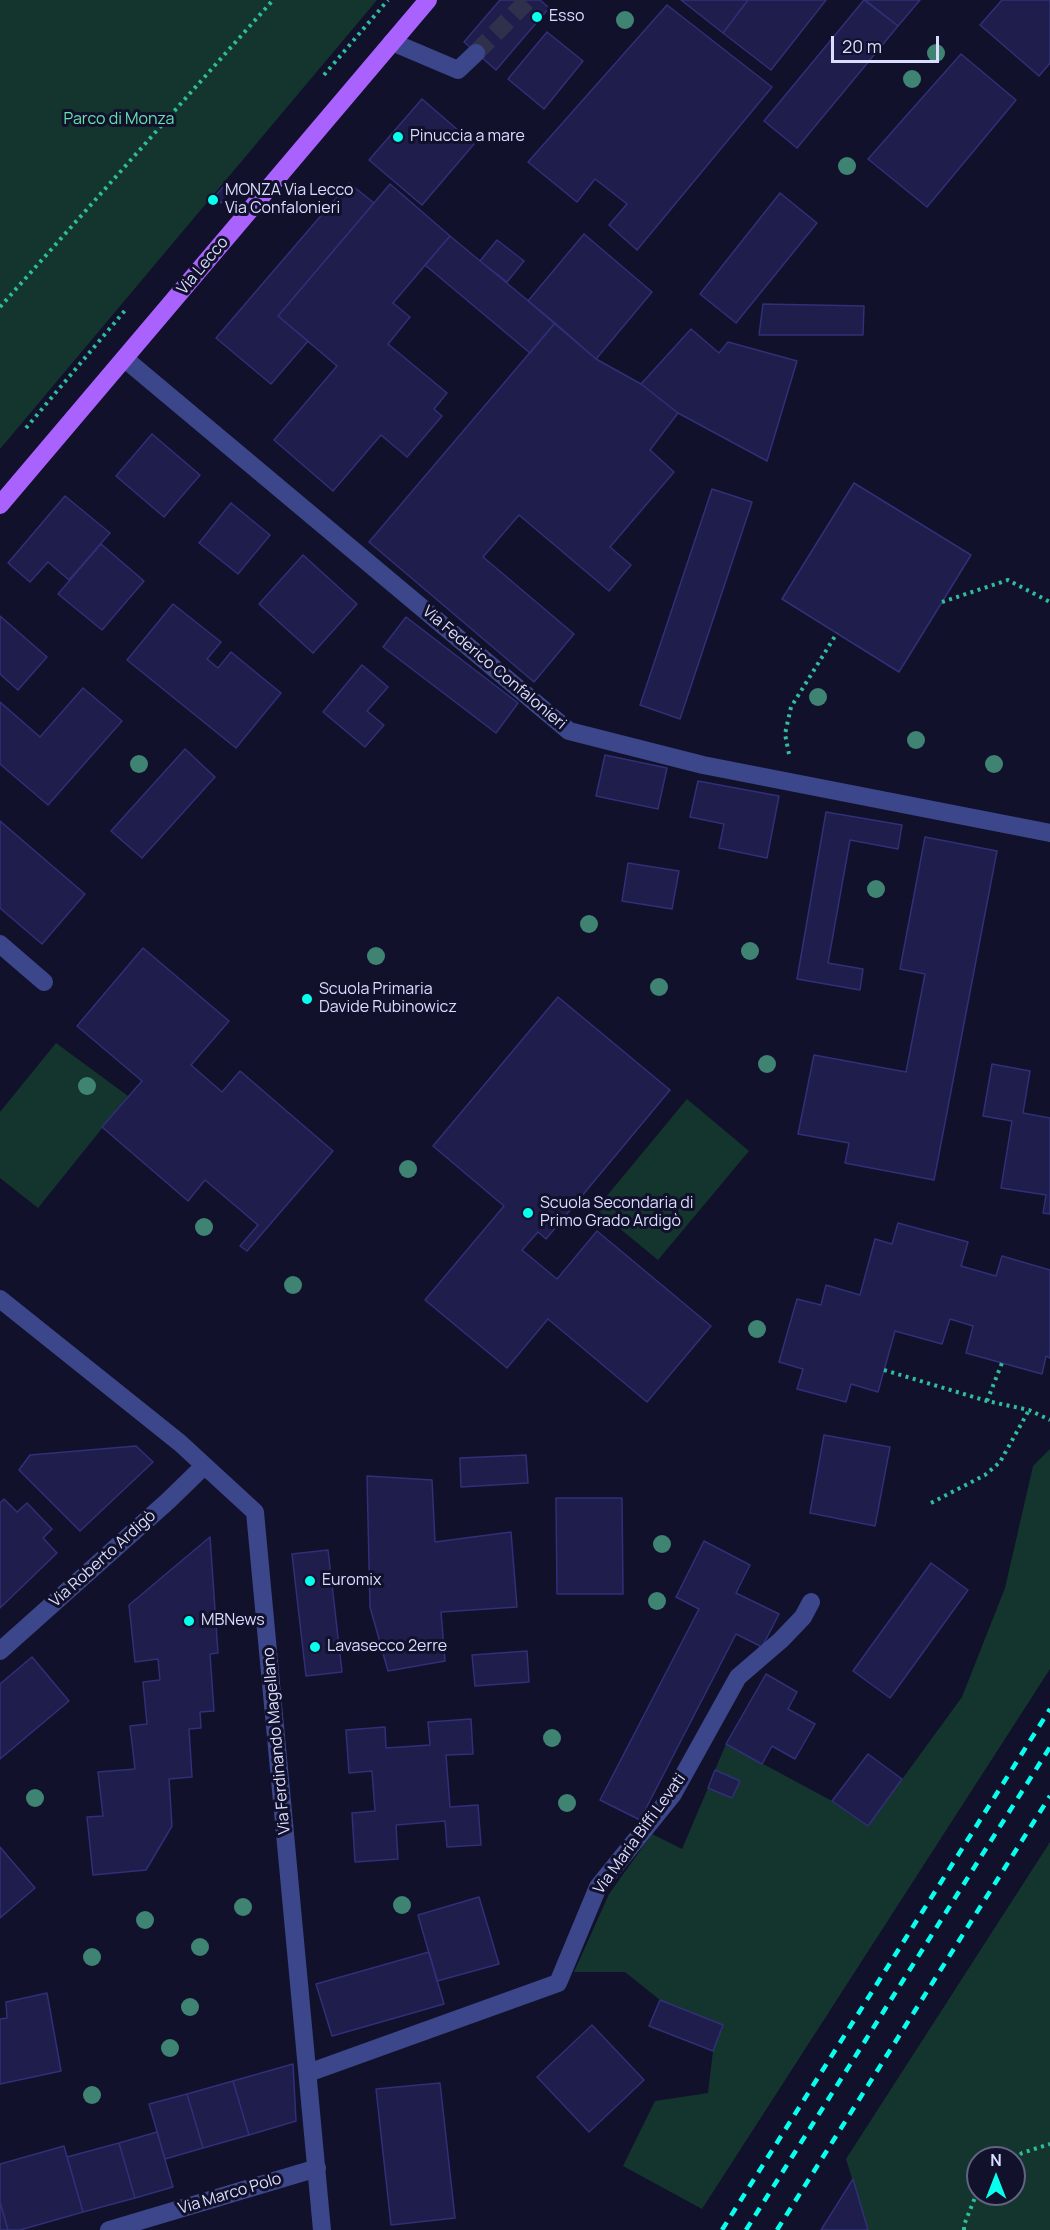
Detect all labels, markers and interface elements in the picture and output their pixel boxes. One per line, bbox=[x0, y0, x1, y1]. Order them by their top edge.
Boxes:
place label: Esso bbox=[549, 7, 584, 27]
marker: Esso bbox=[530, 10, 544, 24]
scale bar bbox=[834, 24, 942, 62]
text: 20 m bbox=[842, 34, 882, 58]
park label: Parco di Monza bbox=[64, 110, 174, 130]
place label: Pinuccia a mare bbox=[410, 127, 525, 147]
marker: Pinuccia a mare bbox=[391, 130, 405, 144]
place label: MONZA Via Lecco Via Confalonieri bbox=[225, 181, 354, 219]
marker: MONZA Via Lecco Via Confalonieri bbox=[206, 193, 220, 207]
street label: Via Lecco bbox=[173, 233, 233, 299]
street label: Via Federico Confalonieri bbox=[418, 602, 570, 734]
place label: Scuola Primaria Davide Rubinowicz bbox=[319, 980, 457, 1018]
marker: Scuola Primaria Davide Rubinowicz bbox=[300, 992, 314, 1006]
place label: Scuola Secondaria di Primo Grado Ardigò bbox=[540, 1194, 693, 1232]
marker: Scuola Secondaria di Primo Grado Ardigò bbox=[521, 1206, 535, 1220]
street label: Via Roberto Ardigò bbox=[46, 1506, 160, 1612]
place label: Euromix bbox=[322, 1571, 381, 1591]
marker: Euromix bbox=[303, 1574, 317, 1588]
place label: MBNews bbox=[201, 1611, 265, 1631]
marker: MBNews bbox=[182, 1614, 196, 1628]
place label: Lavasecco 2erre bbox=[327, 1637, 447, 1657]
marker: Lavasecco 2erre bbox=[308, 1640, 322, 1654]
street label: Via Ferdinando Magellano bbox=[259, 1647, 295, 1835]
street label: Via Maria Biffi Levati bbox=[590, 1770, 690, 1898]
north arrow bbox=[966, 2146, 1026, 2206]
text: N bbox=[990, 2149, 1002, 2171]
street label: Via Marco Polo bbox=[176, 2169, 284, 2219]

